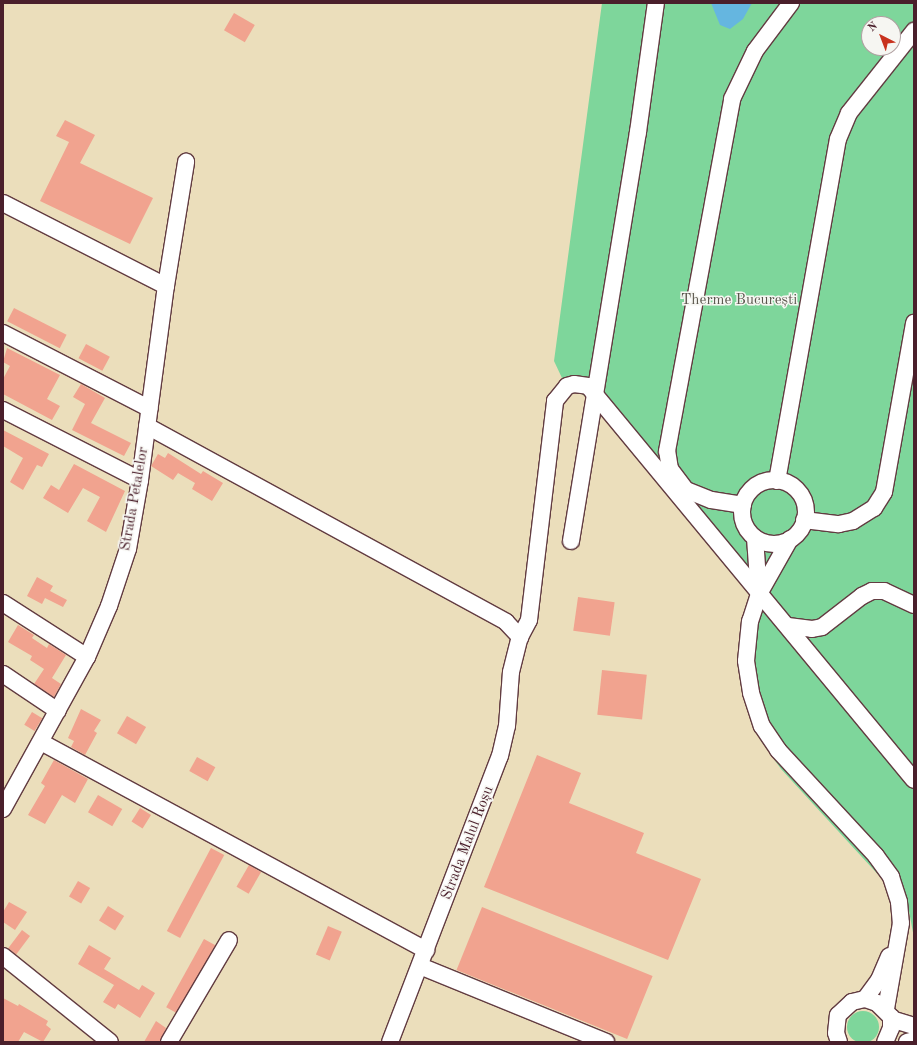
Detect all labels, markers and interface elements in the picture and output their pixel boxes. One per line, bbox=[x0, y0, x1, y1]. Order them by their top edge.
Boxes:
north arrow bbox=[861, 16, 901, 56]
text: N bbox=[867, 21, 880, 34]
park label: Therme București bbox=[681, 292, 797, 310]
street label: Strada Petalelor bbox=[117, 446, 153, 552]
street label: Strada Malul Roșu bbox=[438, 784, 498, 902]

